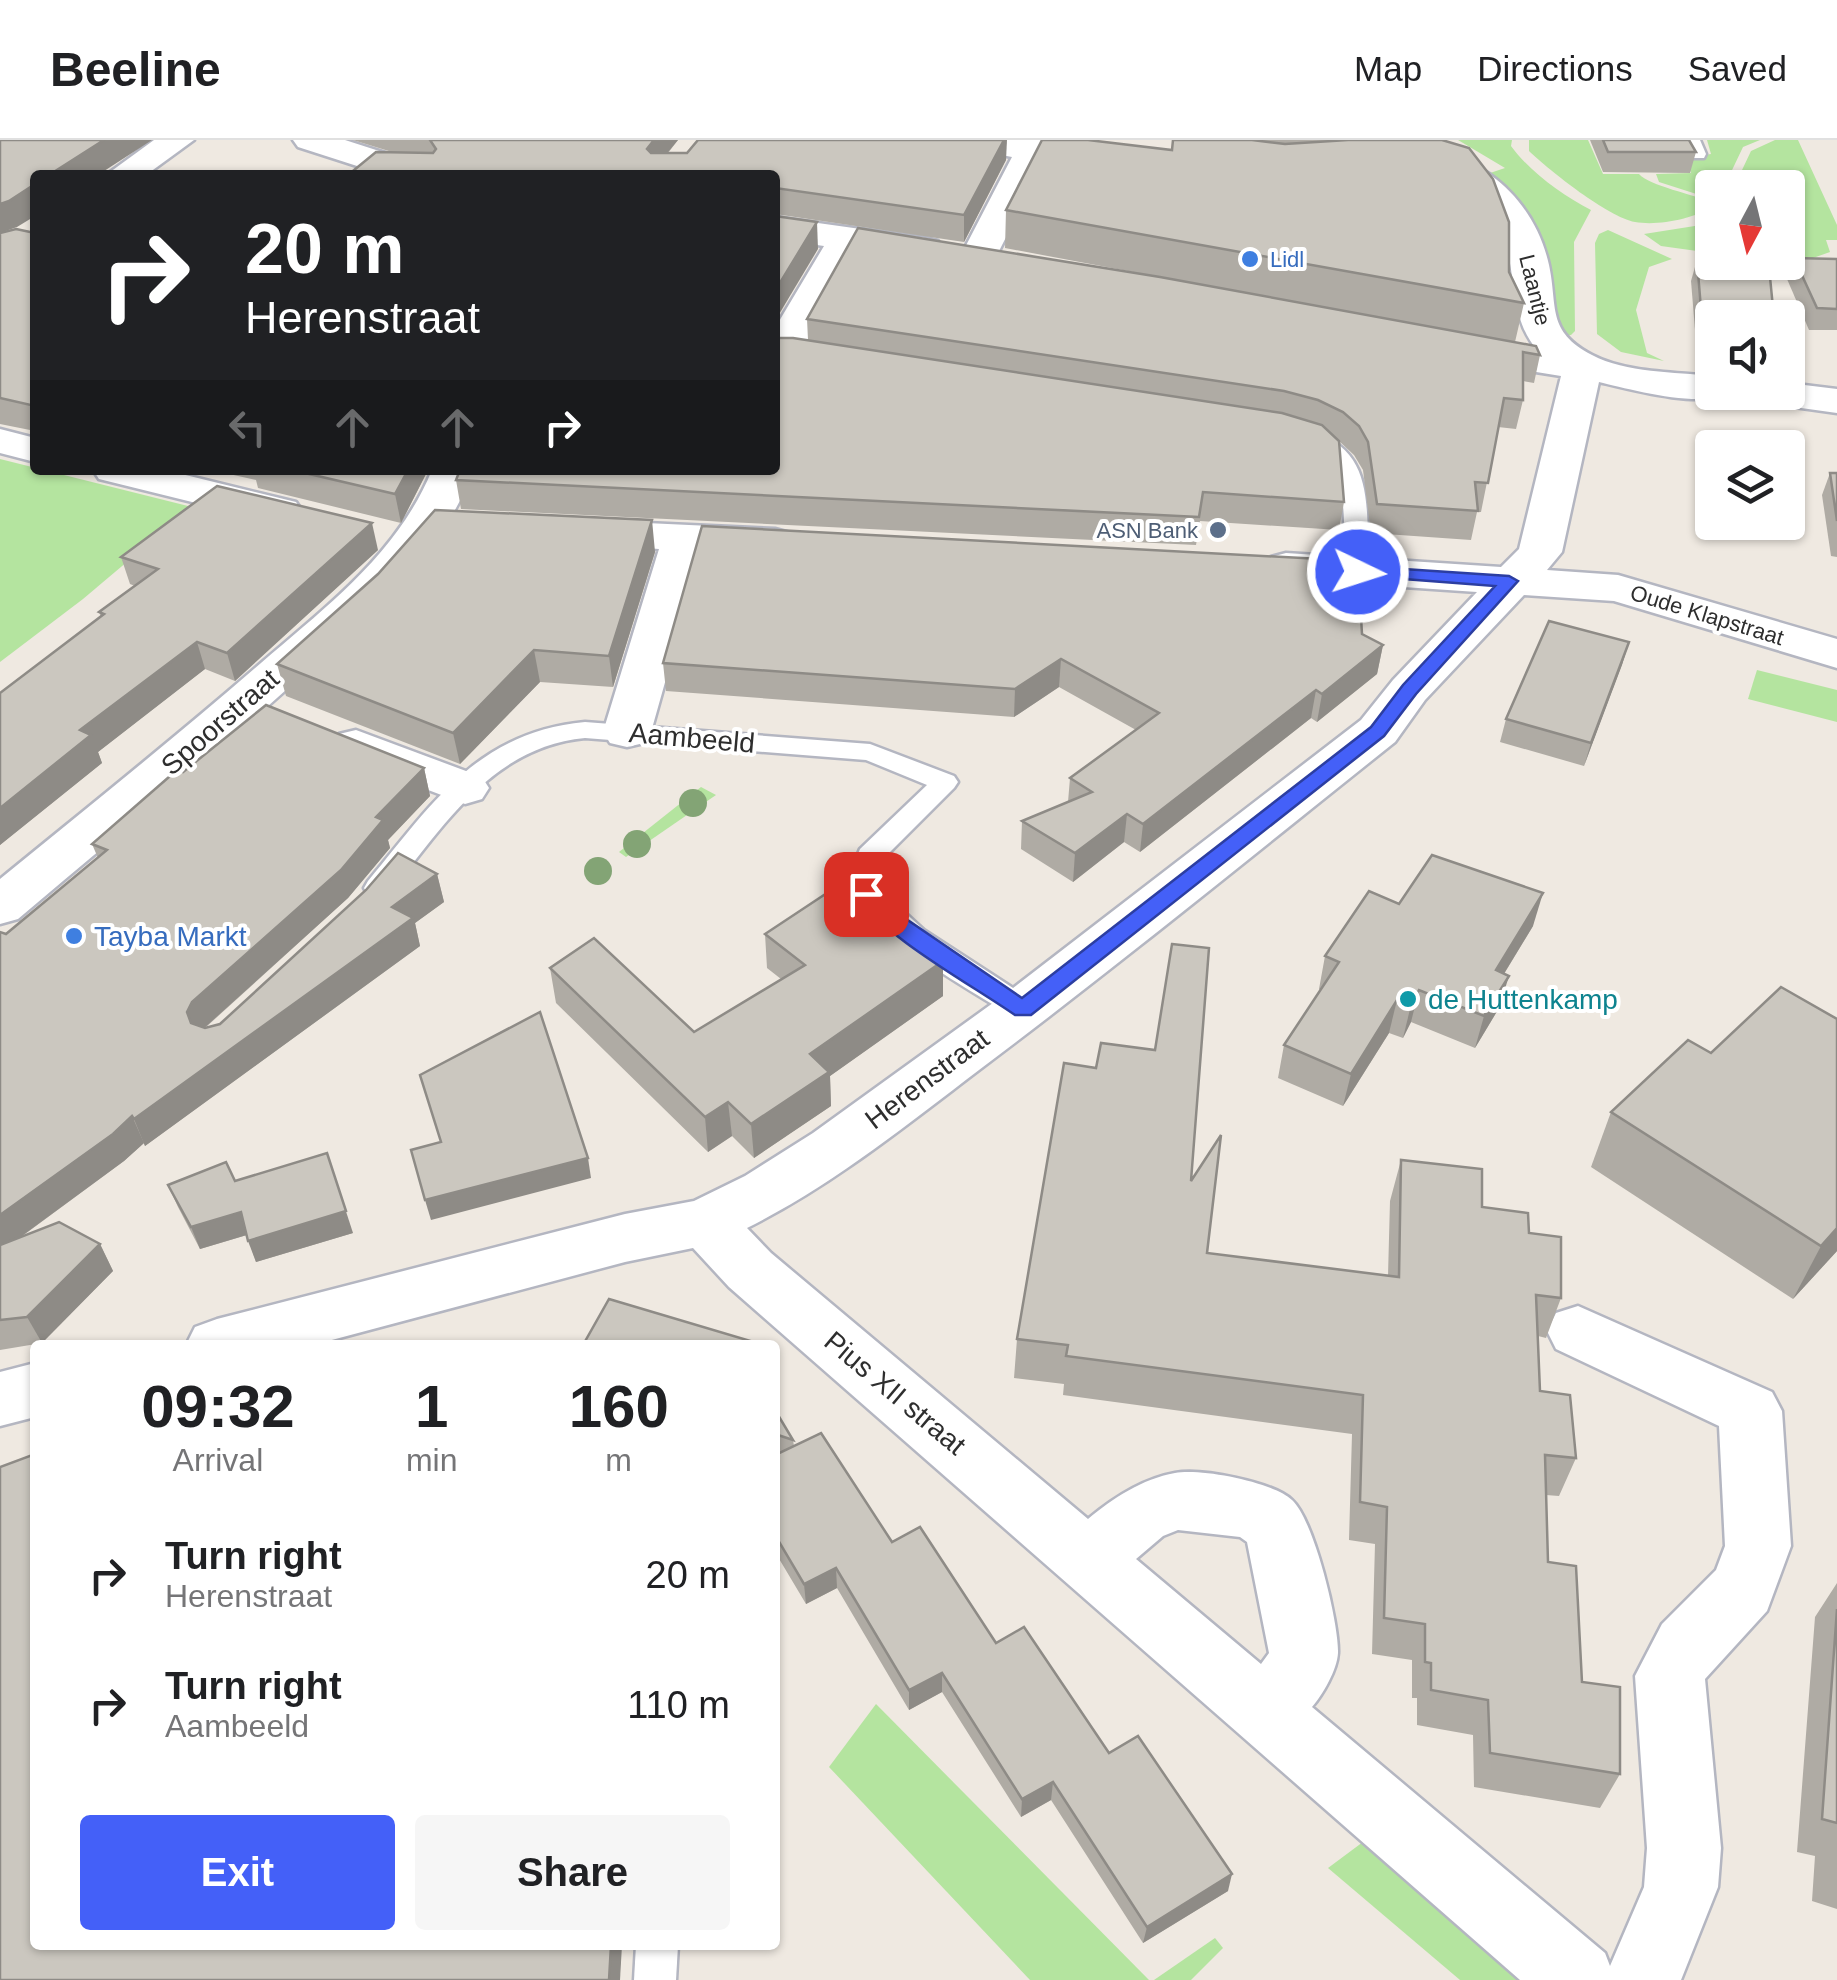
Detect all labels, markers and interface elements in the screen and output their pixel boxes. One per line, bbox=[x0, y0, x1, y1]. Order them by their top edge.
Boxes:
text: Beeline bbox=[50, 43, 221, 96]
text: Map bbox=[1354, 49, 1422, 88]
text: Directions bbox=[1477, 49, 1633, 88]
text: Saved bbox=[1688, 49, 1787, 88]
north arrow bbox=[1695, 170, 1805, 280]
map controls bbox=[1695, 170, 1805, 540]
icon: right bbox=[80, 210, 210, 340]
text: 20 m bbox=[245, 210, 405, 288]
place label: Lidl bbox=[1270, 247, 1304, 272]
marker: Lidl bbox=[1239, 248, 1261, 270]
street label: Laantje bbox=[1514, 252, 1556, 328]
text: Herenstraat bbox=[245, 292, 480, 343]
button: sound bbox=[1695, 300, 1805, 410]
icon: left bbox=[220, 400, 275, 455]
icon: ahead bbox=[325, 400, 380, 455]
icon: ahead bbox=[430, 400, 485, 455]
icon: right bbox=[535, 400, 590, 455]
button: layers bbox=[1695, 430, 1805, 540]
place label: ASN Bank bbox=[1097, 518, 1199, 543]
marker: ASN Bank bbox=[1207, 519, 1229, 541]
position arrow bbox=[1306, 520, 1410, 624]
street label: Oude Klapstraat bbox=[1627, 580, 1787, 650]
street label: Spoorstraat bbox=[155, 663, 285, 781]
street label: Aambeeld bbox=[628, 717, 756, 759]
pin bbox=[824, 852, 909, 937]
icon: arrive bbox=[839, 867, 894, 922]
place label: Tayba Markt bbox=[94, 921, 247, 952]
marker: Tayba Markt bbox=[63, 925, 85, 947]
place label: de Huttenkamp bbox=[1428, 984, 1618, 1015]
marker: de Huttenkamp bbox=[1397, 988, 1419, 1010]
street label: Herenstraat bbox=[859, 1022, 995, 1135]
street label: Pius XII straat bbox=[818, 1325, 972, 1461]
text: 09:32 bbox=[141, 1373, 295, 1440]
text: 1 bbox=[415, 1373, 448, 1440]
text: 160 bbox=[569, 1373, 669, 1440]
text: Arrival bbox=[173, 1442, 263, 1478]
text: min bbox=[406, 1442, 457, 1478]
text: m bbox=[605, 1442, 632, 1478]
text: Turn right bbox=[165, 1535, 342, 1577]
icon: right bbox=[80, 1548, 135, 1603]
text: 20 m bbox=[646, 1554, 730, 1596]
text: Herenstraat bbox=[165, 1578, 332, 1614]
text: Turn right bbox=[165, 1665, 342, 1707]
icon: right bbox=[80, 1678, 135, 1733]
text: 110 m bbox=[627, 1684, 730, 1726]
text: Aambeeld bbox=[165, 1708, 309, 1744]
button: Exit bbox=[80, 1815, 395, 1930]
button: Share bbox=[415, 1815, 730, 1930]

